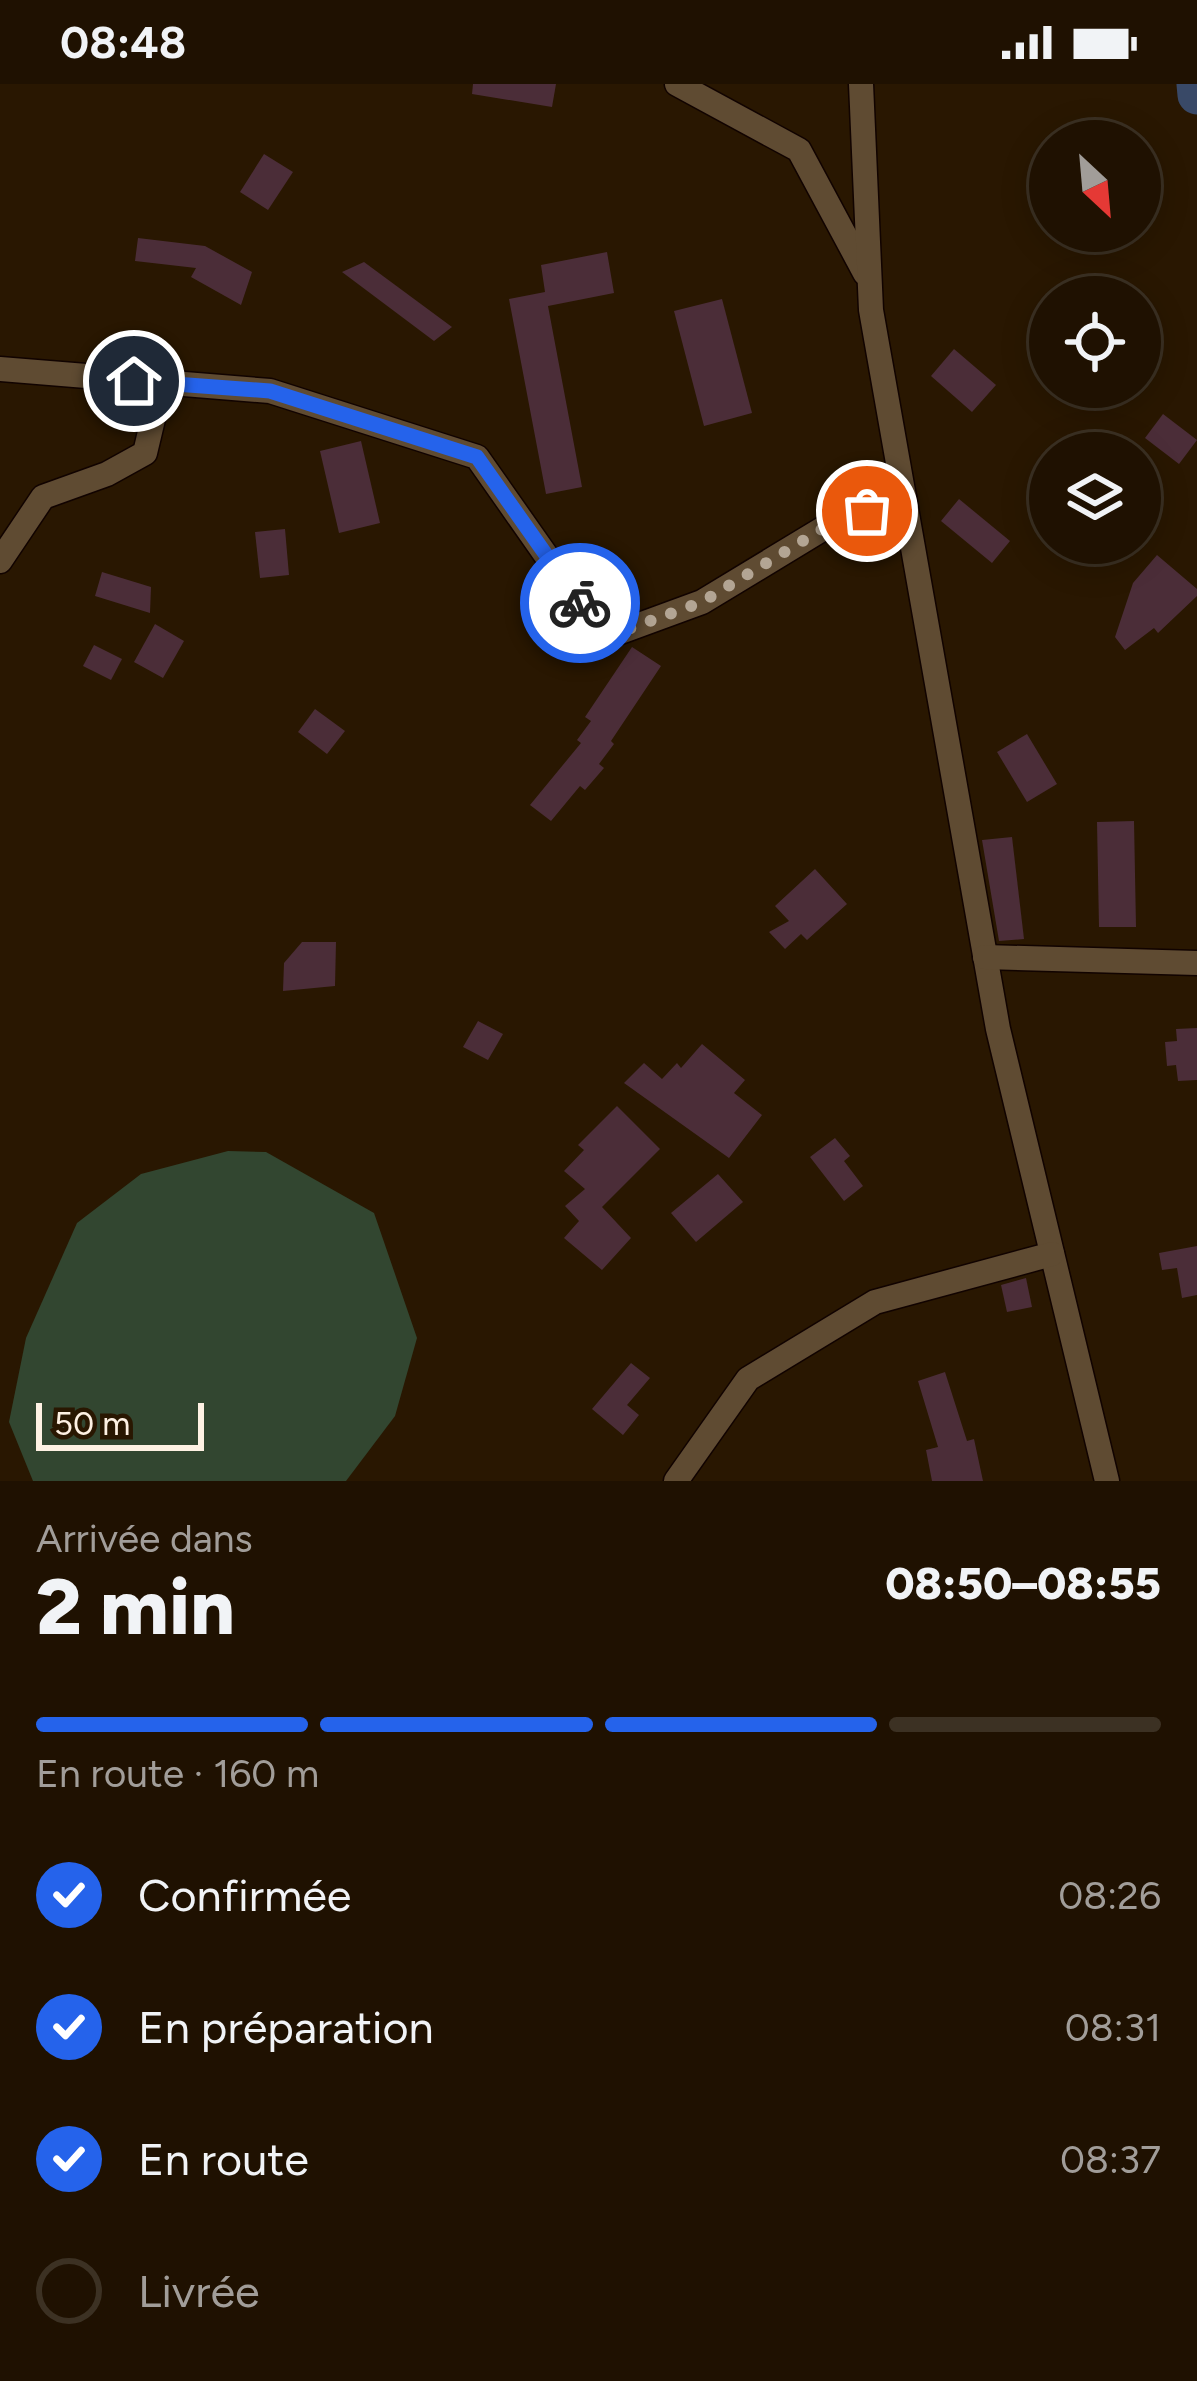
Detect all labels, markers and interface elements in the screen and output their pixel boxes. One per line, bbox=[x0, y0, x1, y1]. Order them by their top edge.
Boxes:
text: 08:48 bbox=[60, 15, 186, 69]
north arrow bbox=[1029, 120, 1161, 252]
map controls bbox=[1029, 120, 1161, 564]
button: locate bbox=[1029, 276, 1161, 408]
pin bbox=[83, 330, 185, 432]
icon: home bbox=[101, 348, 167, 414]
button: layers bbox=[1029, 432, 1161, 564]
pin bbox=[816, 460, 918, 562]
icon: bag bbox=[834, 478, 900, 544]
courier bbox=[520, 543, 640, 663]
icon: bike bbox=[547, 570, 613, 636]
scale bar bbox=[36, 1397, 204, 1450]
text: 50 m bbox=[54, 1404, 130, 1443]
text: Arrivée dans bbox=[36, 1515, 253, 1562]
text: 08:50–08:55 bbox=[885, 1556, 1161, 1610]
text: 2 min bbox=[36, 1560, 235, 1654]
text: En route · 160 m bbox=[36, 1750, 319, 1797]
icon: check bbox=[36, 1862, 102, 1928]
text: Confirmée bbox=[138, 1868, 351, 1922]
text: 08:26 bbox=[1058, 1872, 1161, 1919]
icon: check bbox=[36, 1994, 102, 2060]
text: En préparation bbox=[138, 2000, 434, 2054]
text: 08:31 bbox=[1065, 2004, 1161, 2051]
icon: check bbox=[36, 2126, 102, 2192]
text: En route bbox=[138, 2132, 309, 2186]
text: 08:37 bbox=[1060, 2136, 1161, 2183]
text: Livrée bbox=[138, 2264, 260, 2318]

